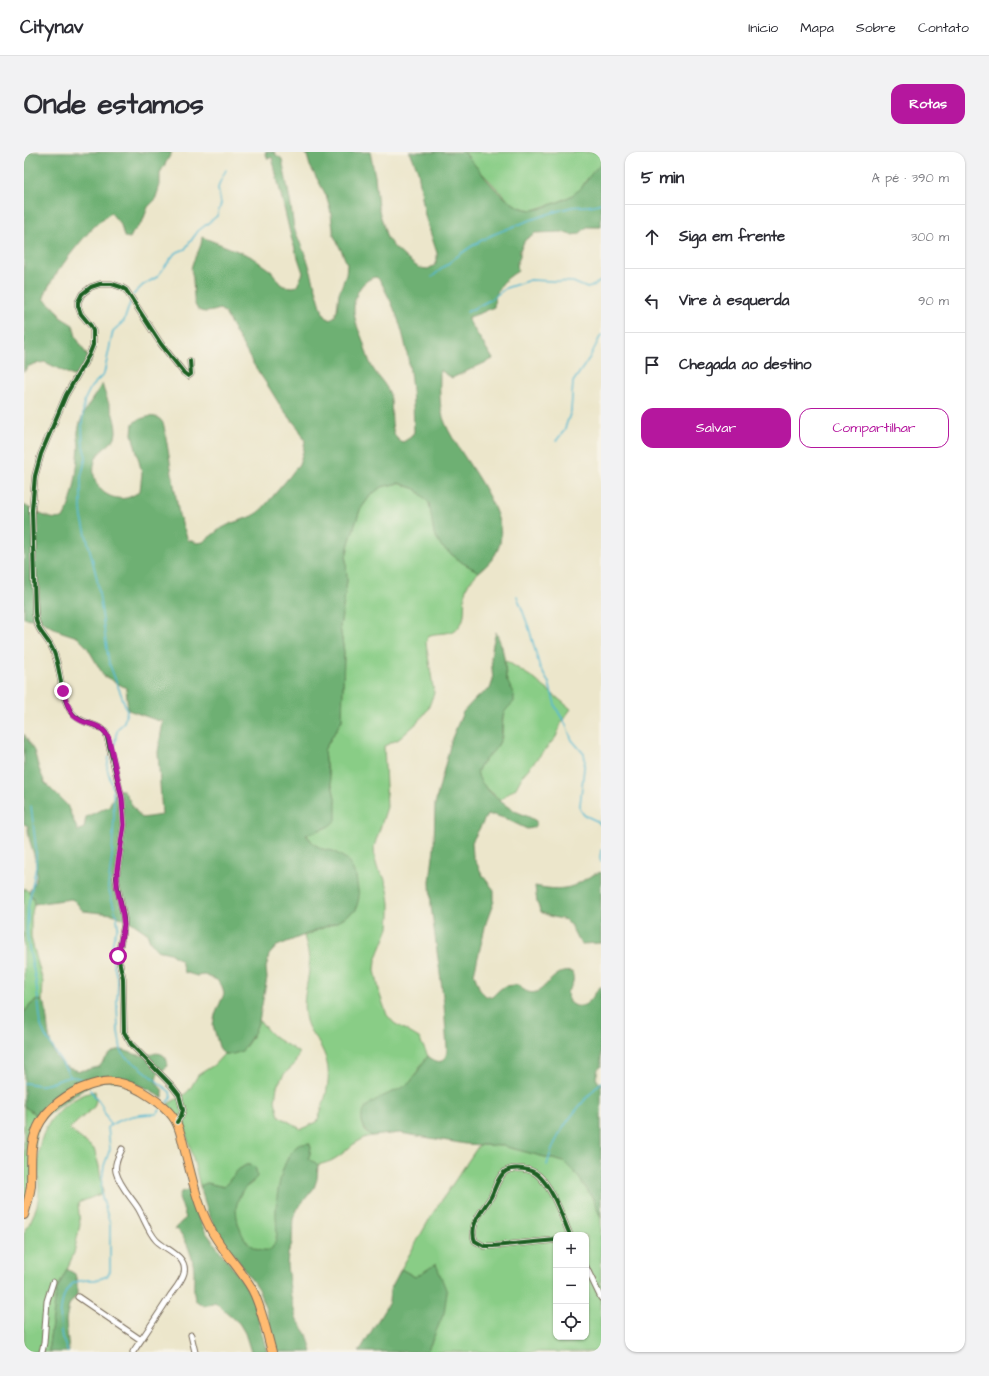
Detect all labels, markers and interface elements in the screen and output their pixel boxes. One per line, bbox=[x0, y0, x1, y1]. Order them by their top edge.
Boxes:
text: Citynav bbox=[20, 14, 83, 41]
text: Início bbox=[748, 18, 778, 38]
text: Mapa bbox=[800, 18, 834, 38]
text: Sobre bbox=[856, 18, 896, 38]
text: Contato bbox=[918, 18, 969, 38]
button: Rotas bbox=[891, 84, 965, 124]
text: Onde estamos bbox=[24, 85, 204, 124]
text: 5 min bbox=[641, 166, 684, 190]
text: A pé · 390 m bbox=[871, 169, 949, 187]
icon: ahead bbox=[641, 226, 663, 248]
text: Siga em frente bbox=[679, 226, 785, 247]
text: 300 m bbox=[911, 228, 949, 246]
icon: left bbox=[641, 290, 663, 312]
text: Vire à esquerda bbox=[679, 290, 789, 311]
text: 90 m bbox=[918, 292, 949, 310]
icon: arrive bbox=[641, 354, 663, 376]
text: Chegada ao destino bbox=[679, 354, 812, 375]
button: Salvar bbox=[641, 408, 791, 448]
button: Compartilhar bbox=[799, 408, 949, 448]
route end bbox=[54, 682, 72, 700]
route start bbox=[109, 947, 127, 965]
map controls bbox=[553, 1232, 589, 1340]
button: + bbox=[553, 1232, 589, 1268]
button: − bbox=[553, 1268, 589, 1304]
button: locate bbox=[553, 1304, 589, 1340]

